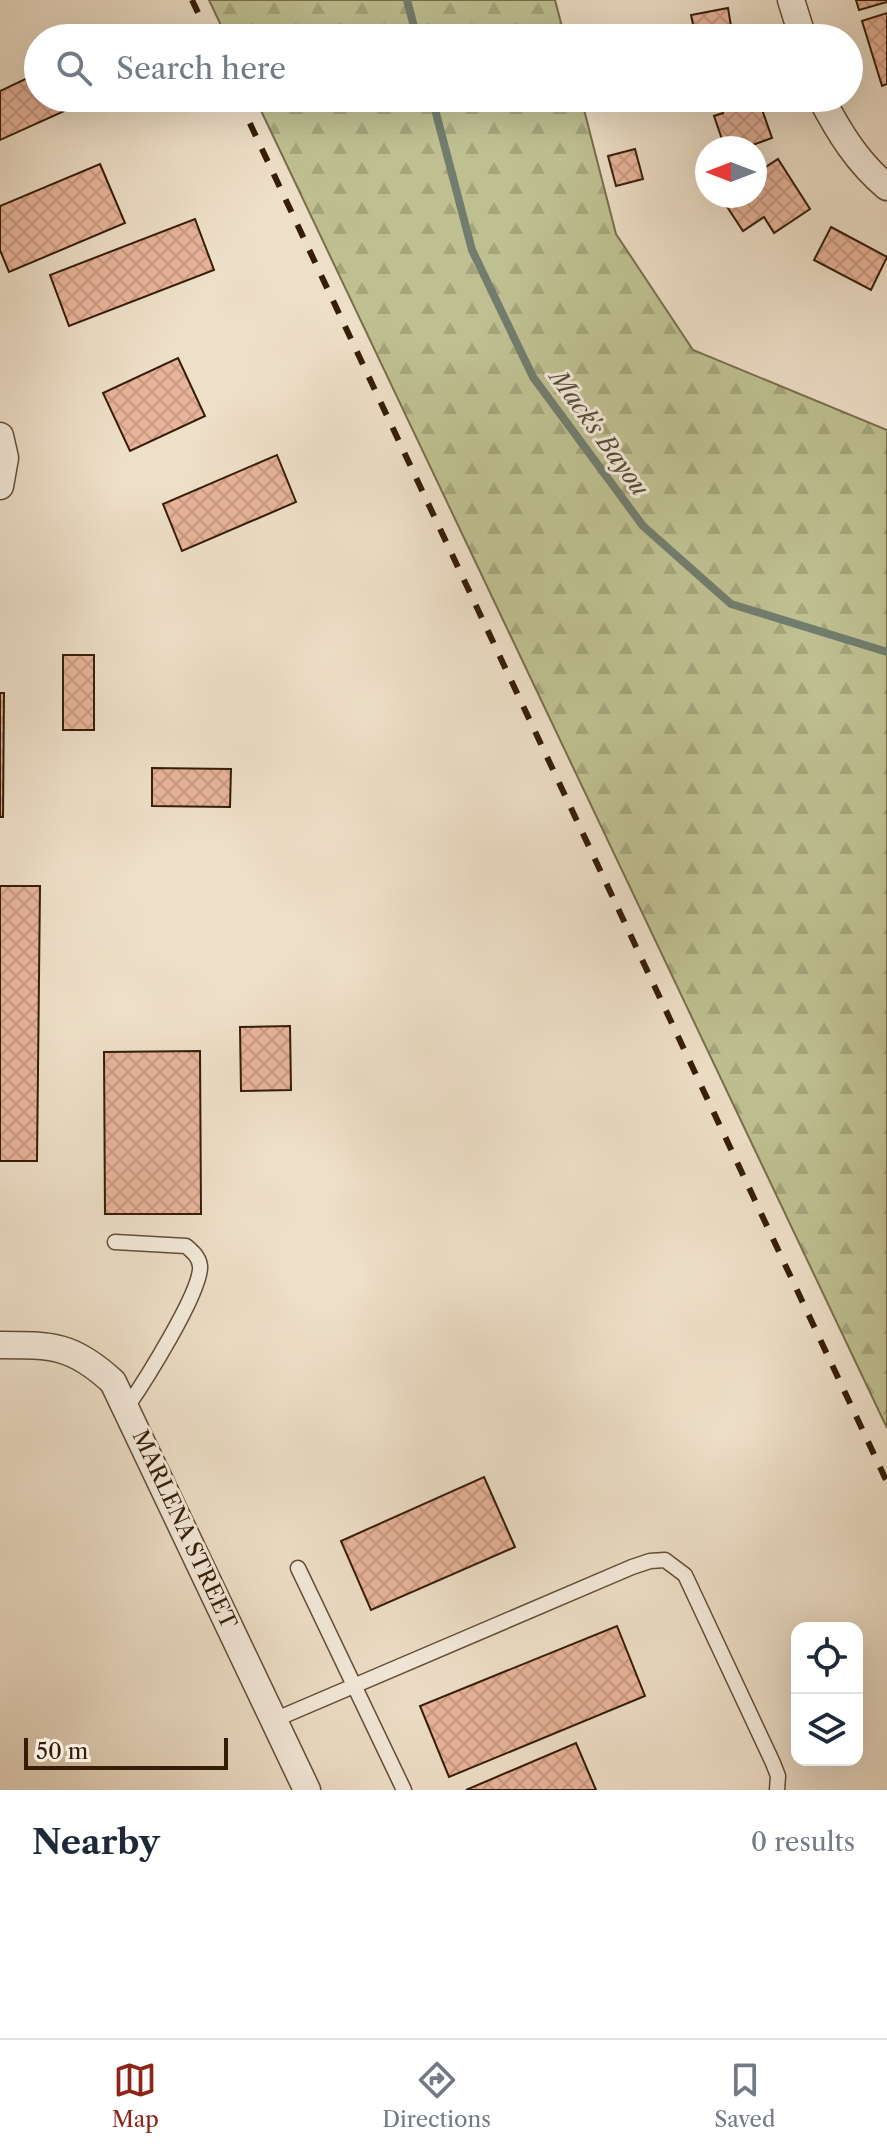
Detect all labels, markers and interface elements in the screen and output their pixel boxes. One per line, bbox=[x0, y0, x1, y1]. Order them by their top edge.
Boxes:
search box bbox=[24, 24, 863, 112]
icon: search bbox=[52, 46, 96, 90]
text: Search here bbox=[116, 50, 286, 87]
north arrow bbox=[695, 136, 767, 208]
water label: Mack's Bayou bbox=[542, 362, 655, 502]
street label: MARLENA STREET bbox=[127, 1426, 243, 1633]
map controls bbox=[791, 1622, 863, 1766]
button: locate bbox=[791, 1622, 863, 1694]
button: layers bbox=[791, 1694, 863, 1766]
scale bar bbox=[24, 1734, 228, 1770]
text: 50 m bbox=[36, 1738, 88, 1765]
text: Nearby bbox=[32, 1821, 160, 1863]
text: 0 results bbox=[751, 1826, 855, 1858]
tab: Map bbox=[112, 2058, 159, 2133]
tab: Directions bbox=[382, 2058, 491, 2133]
tab: Saved bbox=[714, 2058, 775, 2133]

